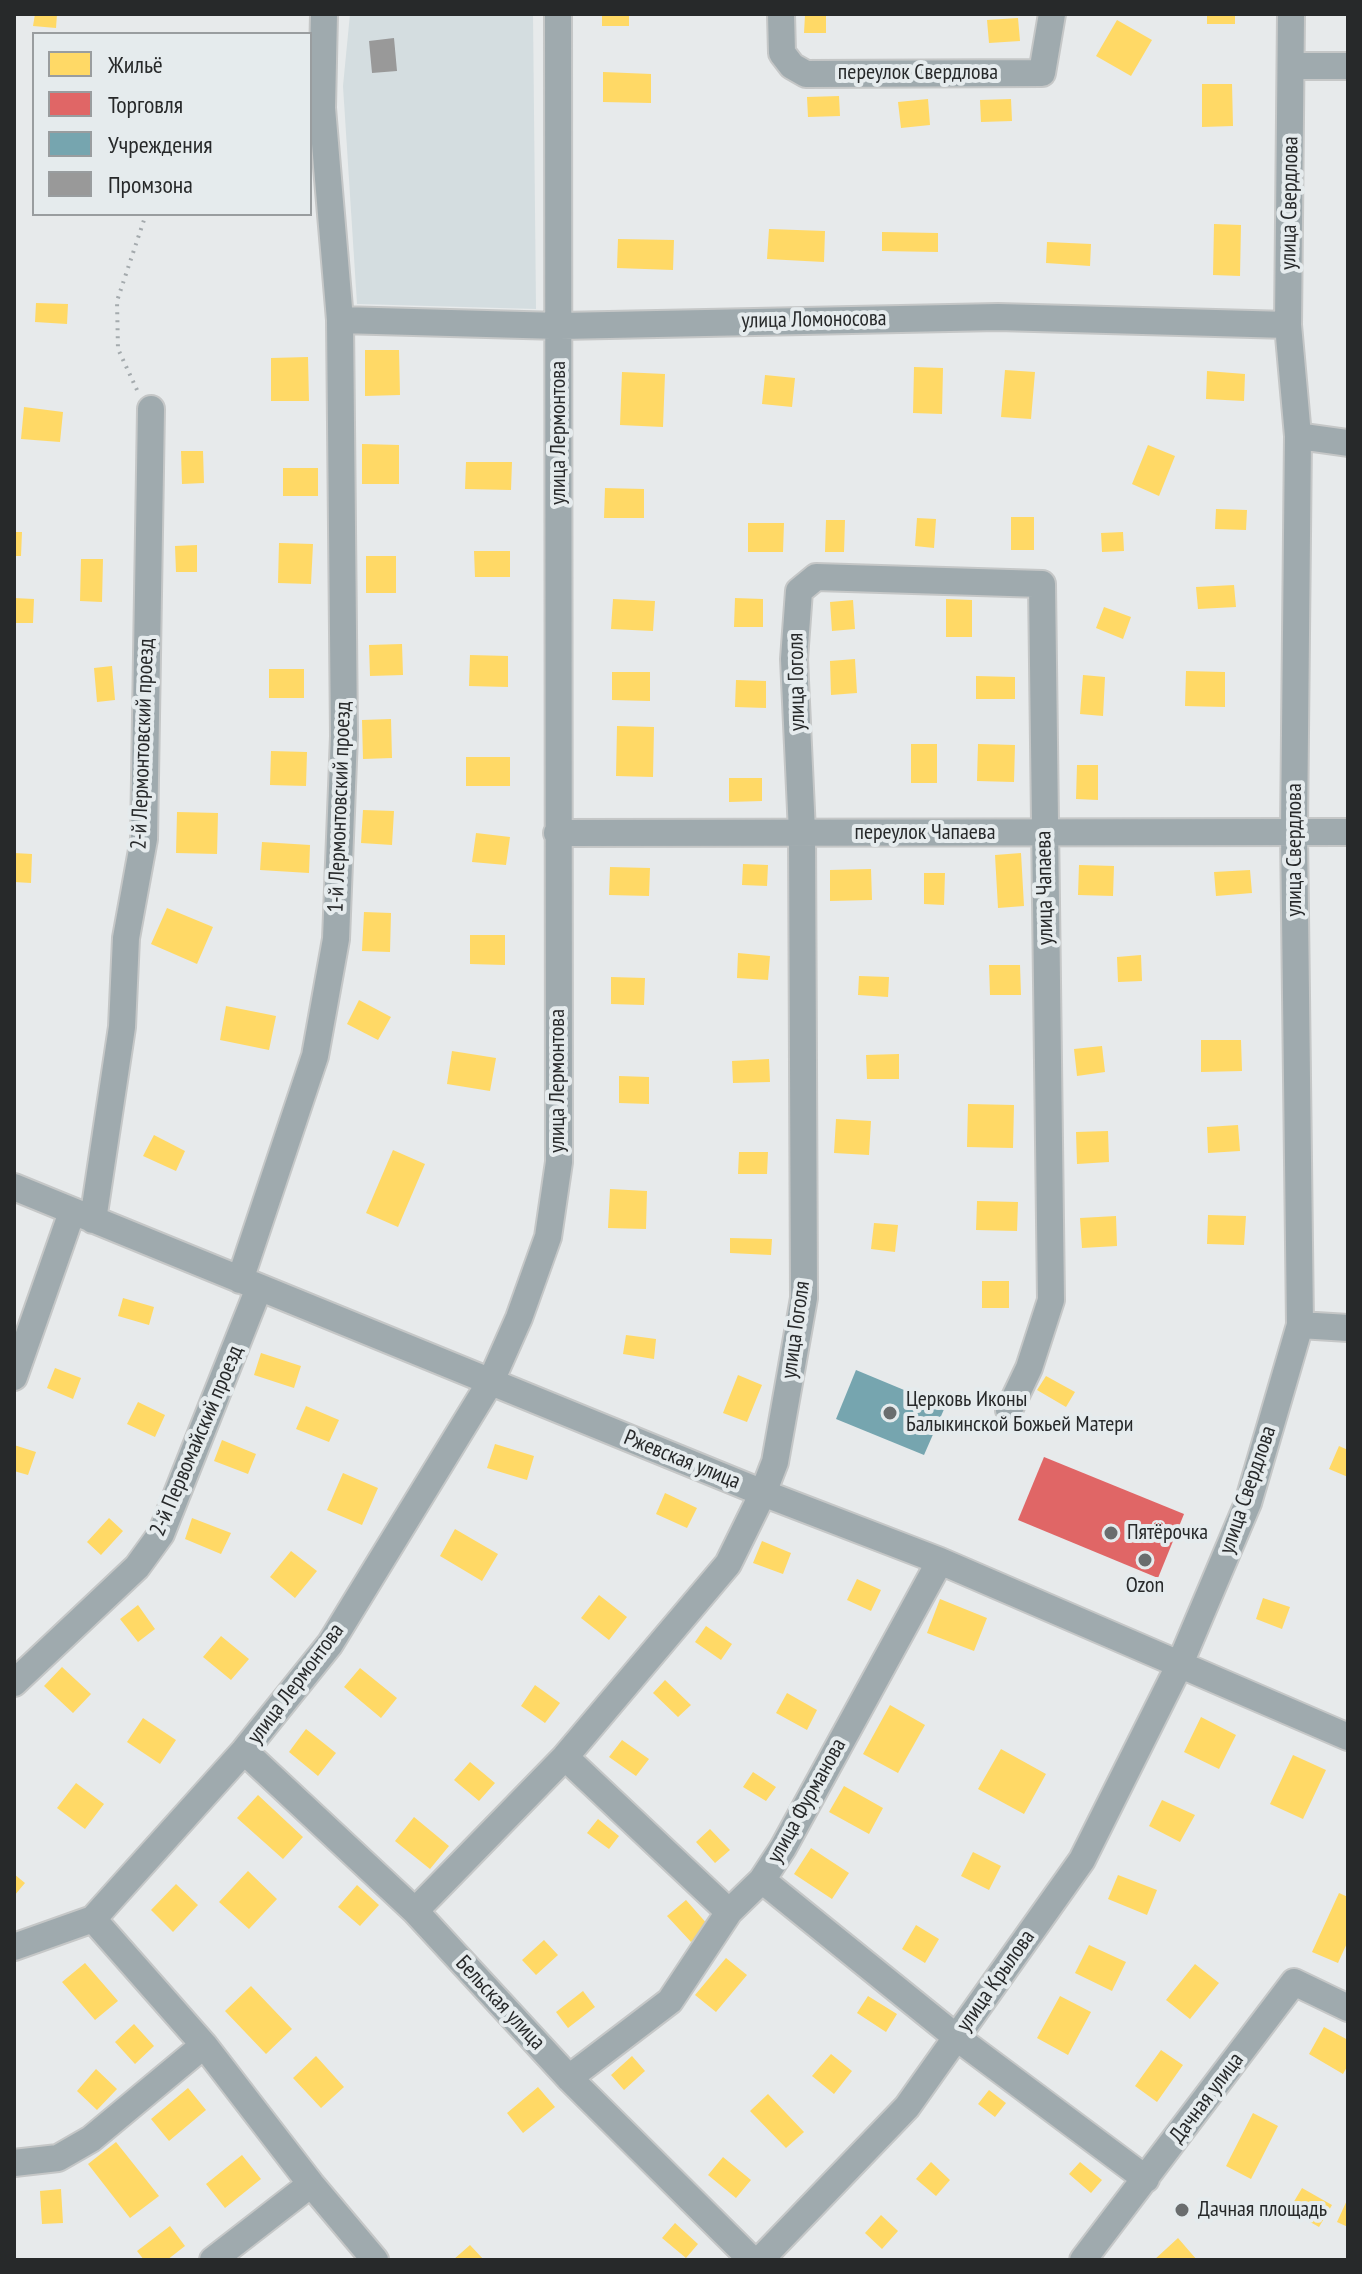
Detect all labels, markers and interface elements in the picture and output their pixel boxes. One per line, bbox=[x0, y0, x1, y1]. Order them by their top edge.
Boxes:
legend bbox=[32, 32, 312, 216]
text: Жильё bbox=[108, 49, 163, 80]
street label: переулок Свердлова bbox=[838, 60, 998, 86]
text: Торговля bbox=[108, 89, 183, 120]
text: Учреждения bbox=[108, 129, 213, 160]
street label: улица Свердлова bbox=[1276, 136, 1304, 270]
text: Промзона bbox=[108, 169, 193, 200]
street label: улица Ломоносова bbox=[741, 306, 887, 334]
street label: улица Лермонтова bbox=[546, 361, 572, 505]
street label: улица Гоголя bbox=[783, 633, 811, 731]
street label: 2-й Лермонтовский проезд bbox=[126, 638, 160, 850]
street label: 1-й Лермонтовский проезд bbox=[323, 701, 357, 913]
street label: улица Свердлова bbox=[1282, 783, 1308, 917]
street label: переулок Чапаева bbox=[854, 820, 996, 846]
street label: улица Чапаева bbox=[1031, 831, 1059, 945]
street label: улица Лермонтова bbox=[545, 1009, 571, 1153]
street label: улица Гоголя bbox=[776, 1279, 816, 1381]
street label: 2-й Первомайский проезд bbox=[145, 1342, 249, 1540]
place label: Церковь Иконы Балыкинской Божьей Матери bbox=[906, 1387, 1134, 1438]
marker: Церковь Иконы Балыкинской Божьей Матери bbox=[881, 1404, 899, 1422]
street label: улица Свердлова bbox=[1214, 1423, 1282, 1557]
street label: Ржевская улица bbox=[620, 1425, 744, 1495]
place label: Пятёрочка bbox=[1127, 1520, 1208, 1546]
marker: Пятёрочка bbox=[1102, 1524, 1120, 1542]
marker: Ozon bbox=[1136, 1551, 1154, 1569]
place label: Ozon bbox=[1126, 1573, 1164, 1599]
street label: улица Лермонтова bbox=[242, 1619, 350, 1749]
street label: улица Фурманова bbox=[762, 1734, 852, 1868]
street label: улица Крылова bbox=[951, 1925, 1041, 2037]
street label: Бельская улица bbox=[450, 1950, 550, 2056]
street label: Дачная улица bbox=[1165, 2048, 1249, 2148]
place label: Дачная площадь bbox=[1198, 2197, 1327, 2223]
marker: Дачная площадь bbox=[1173, 2201, 1191, 2219]

